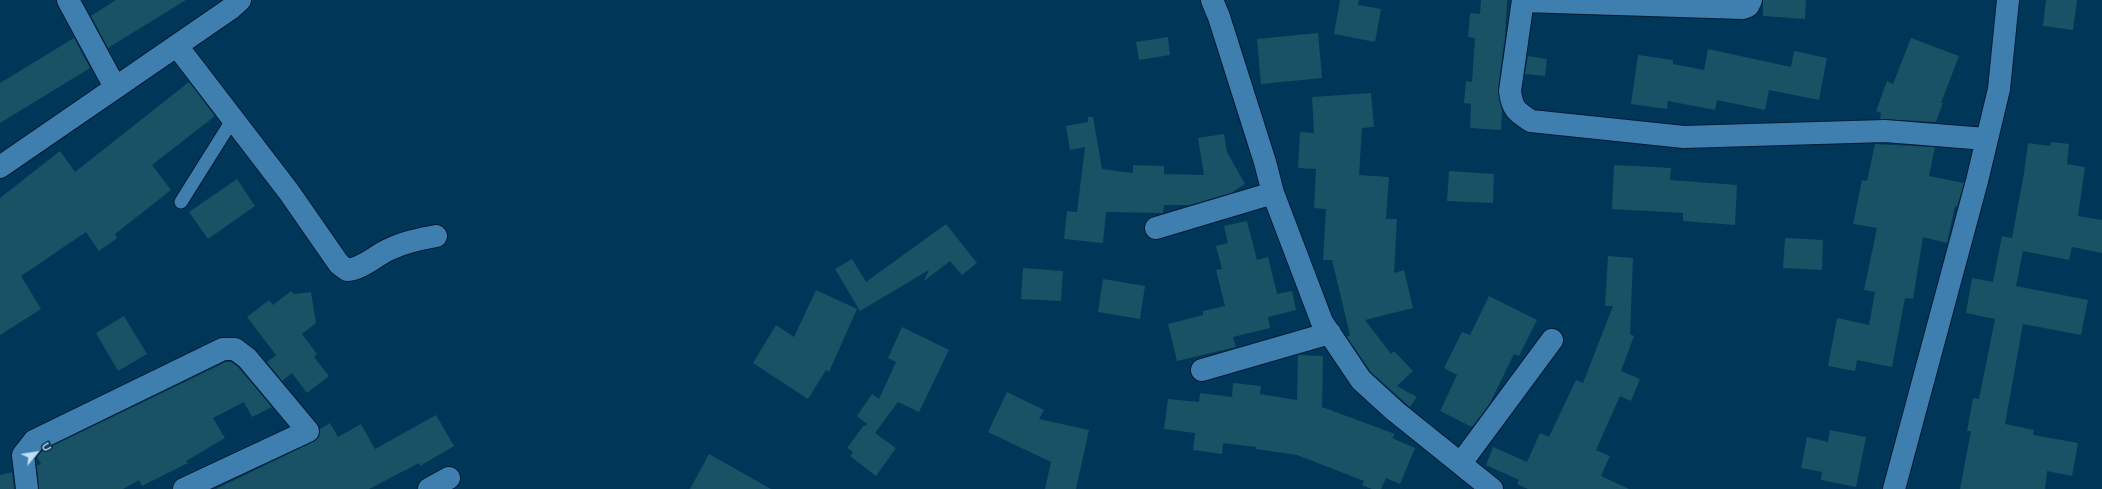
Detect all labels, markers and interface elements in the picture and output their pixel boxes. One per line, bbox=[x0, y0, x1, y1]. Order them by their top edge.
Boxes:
north arrow bbox=[16, 433, 56, 473]
text: U bbox=[38, 440, 54, 454]

